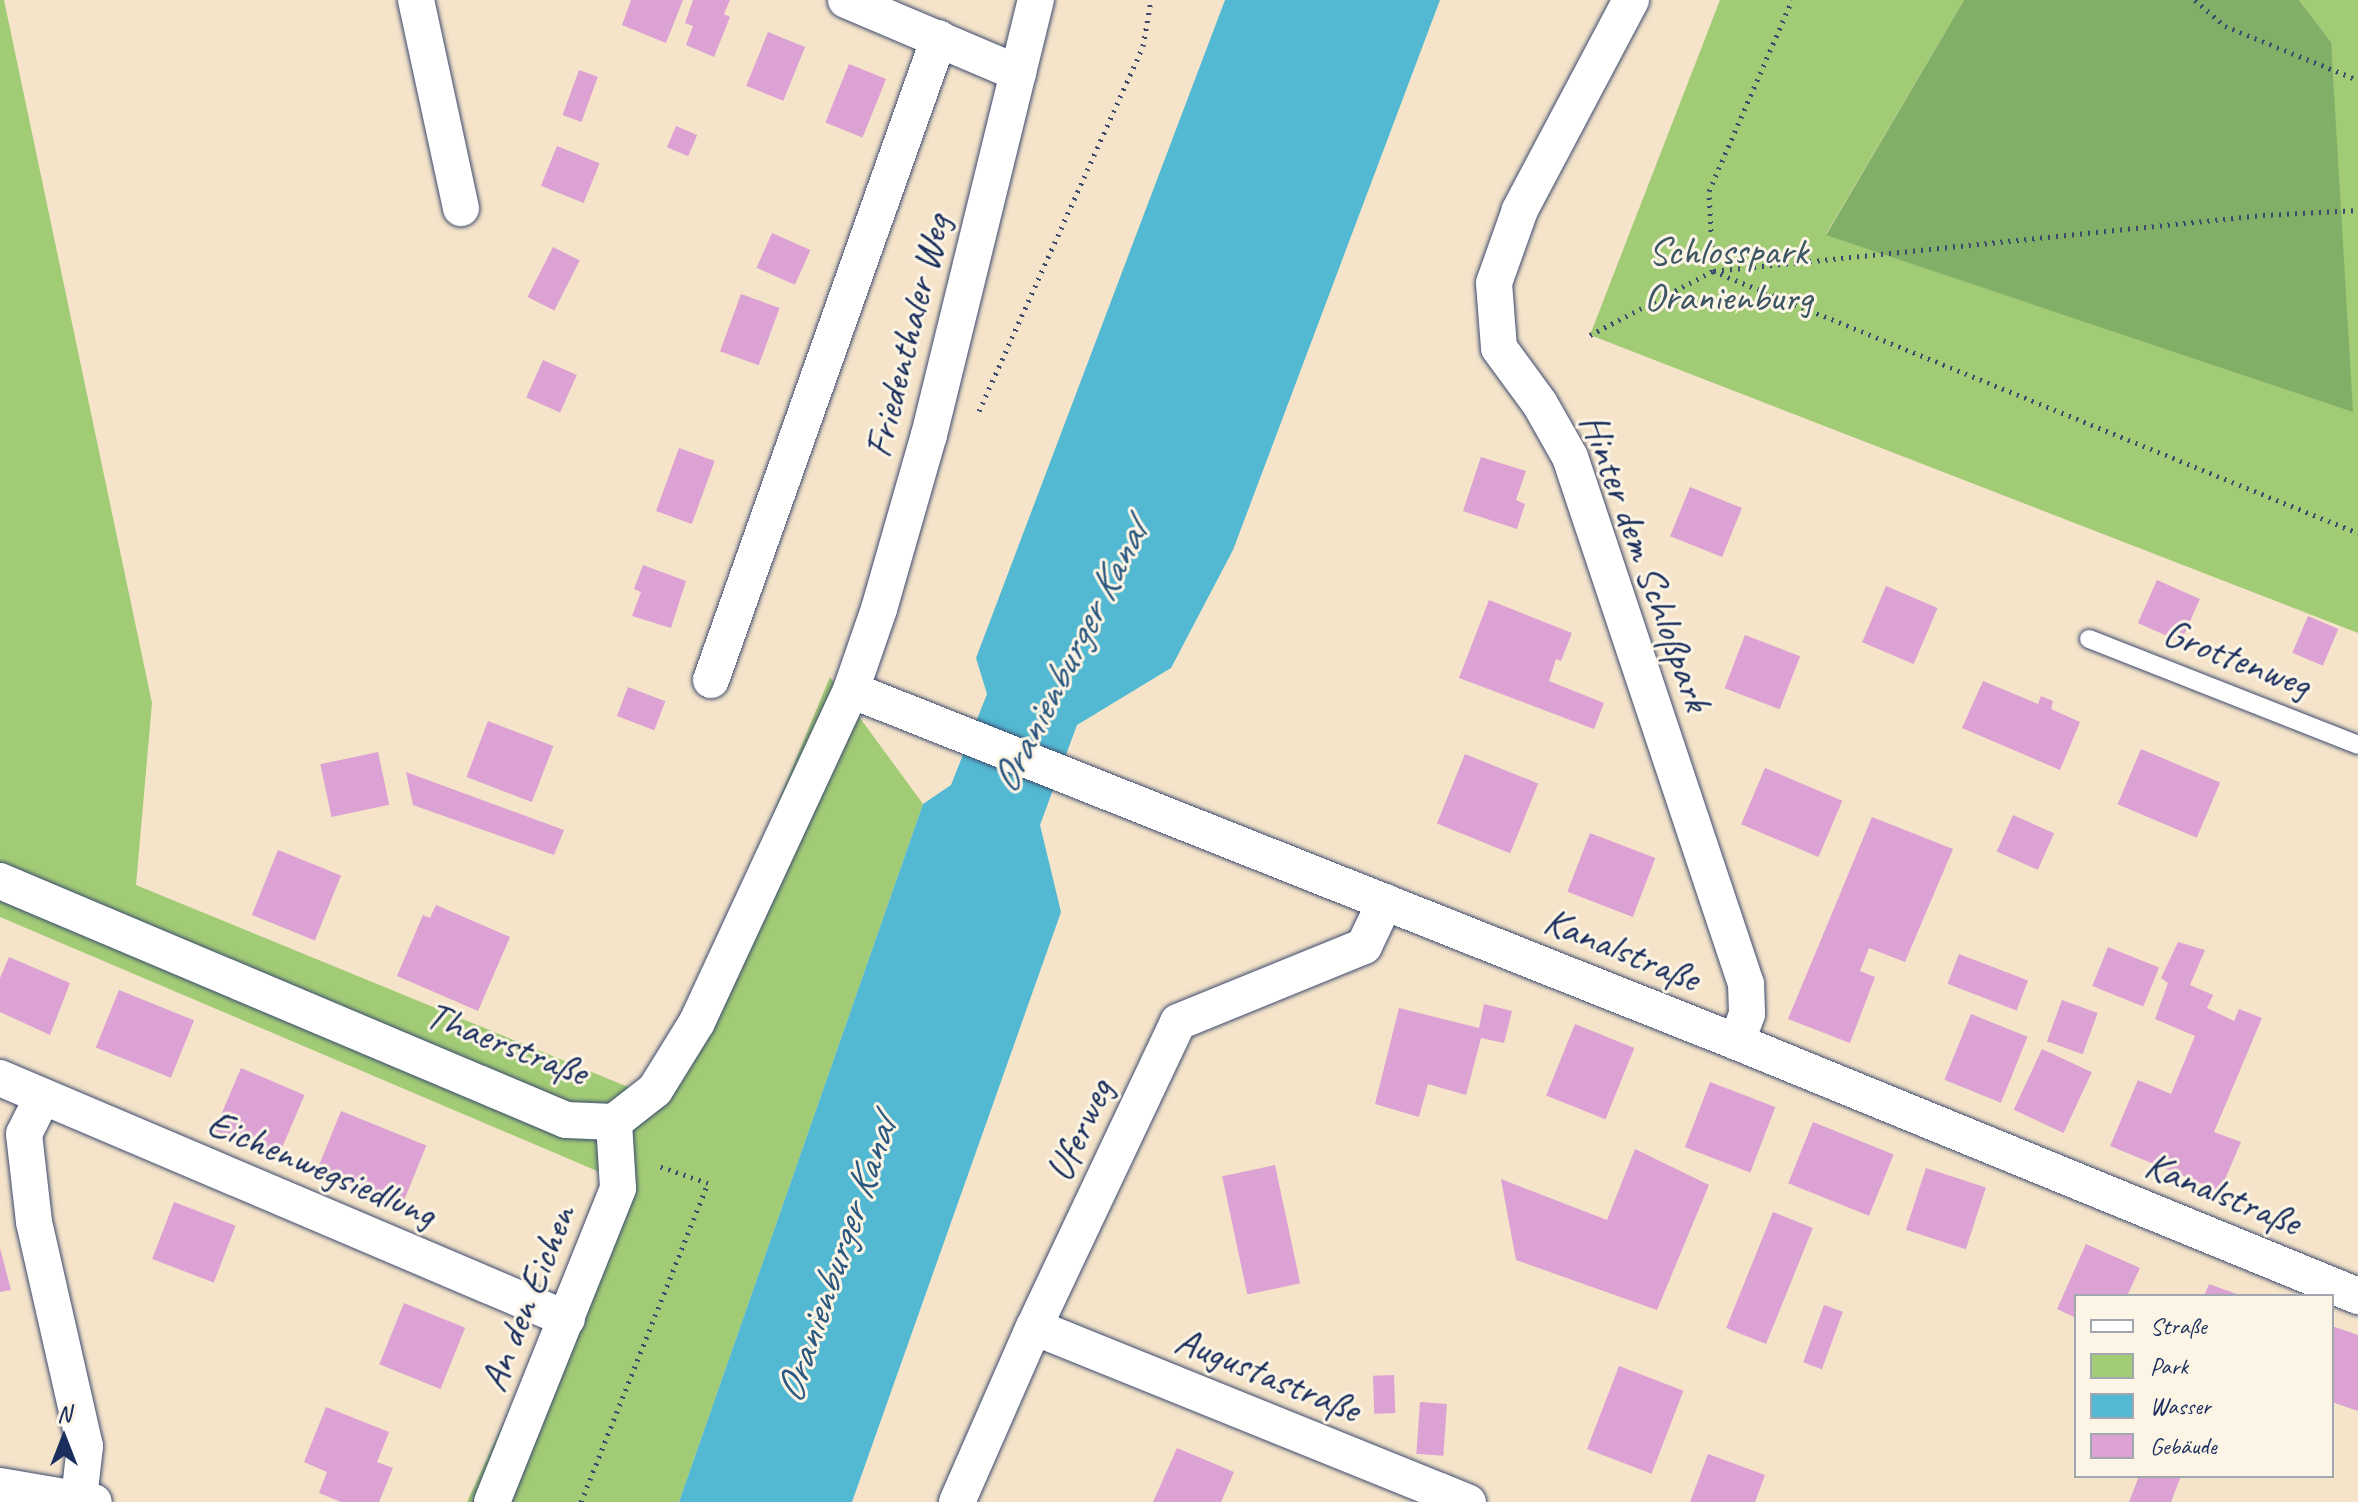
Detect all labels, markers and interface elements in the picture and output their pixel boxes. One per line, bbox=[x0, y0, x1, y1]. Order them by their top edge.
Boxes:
street label: Friedenthaler Weg bbox=[854, 210, 960, 462]
park label: Schlosspark Oranienburg bbox=[1644, 227, 1812, 321]
street label: Hinter dem Schloßpark bbox=[1570, 408, 1722, 716]
water label: Oranienburger Kanal bbox=[979, 515, 1159, 801]
street label: Grottenweg bbox=[2157, 608, 2317, 708]
street label: Kanalstraße bbox=[1537, 896, 1707, 1002]
street label: Thaerstraße bbox=[419, 990, 595, 1096]
street label: Uferweg bbox=[1035, 1071, 1123, 1189]
street label: Eichenwegsiedlung bbox=[201, 1098, 443, 1238]
water label: Oranienburger Kanal bbox=[764, 1113, 908, 1409]
street label: Kanalstraße bbox=[2138, 1140, 2308, 1246]
street label: An den Eichen bbox=[468, 1198, 586, 1398]
legend bbox=[2074, 1294, 2334, 1478]
text: Straße bbox=[2150, 1311, 2207, 1341]
street label: Augustastraße bbox=[1169, 1315, 1367, 1433]
text: Park bbox=[2150, 1351, 2188, 1381]
text: Wasser bbox=[2150, 1391, 2211, 1421]
north arrow bbox=[24, 1398, 104, 1478]
text: N bbox=[57, 1400, 71, 1428]
text: Gebäude bbox=[2150, 1431, 2217, 1461]

